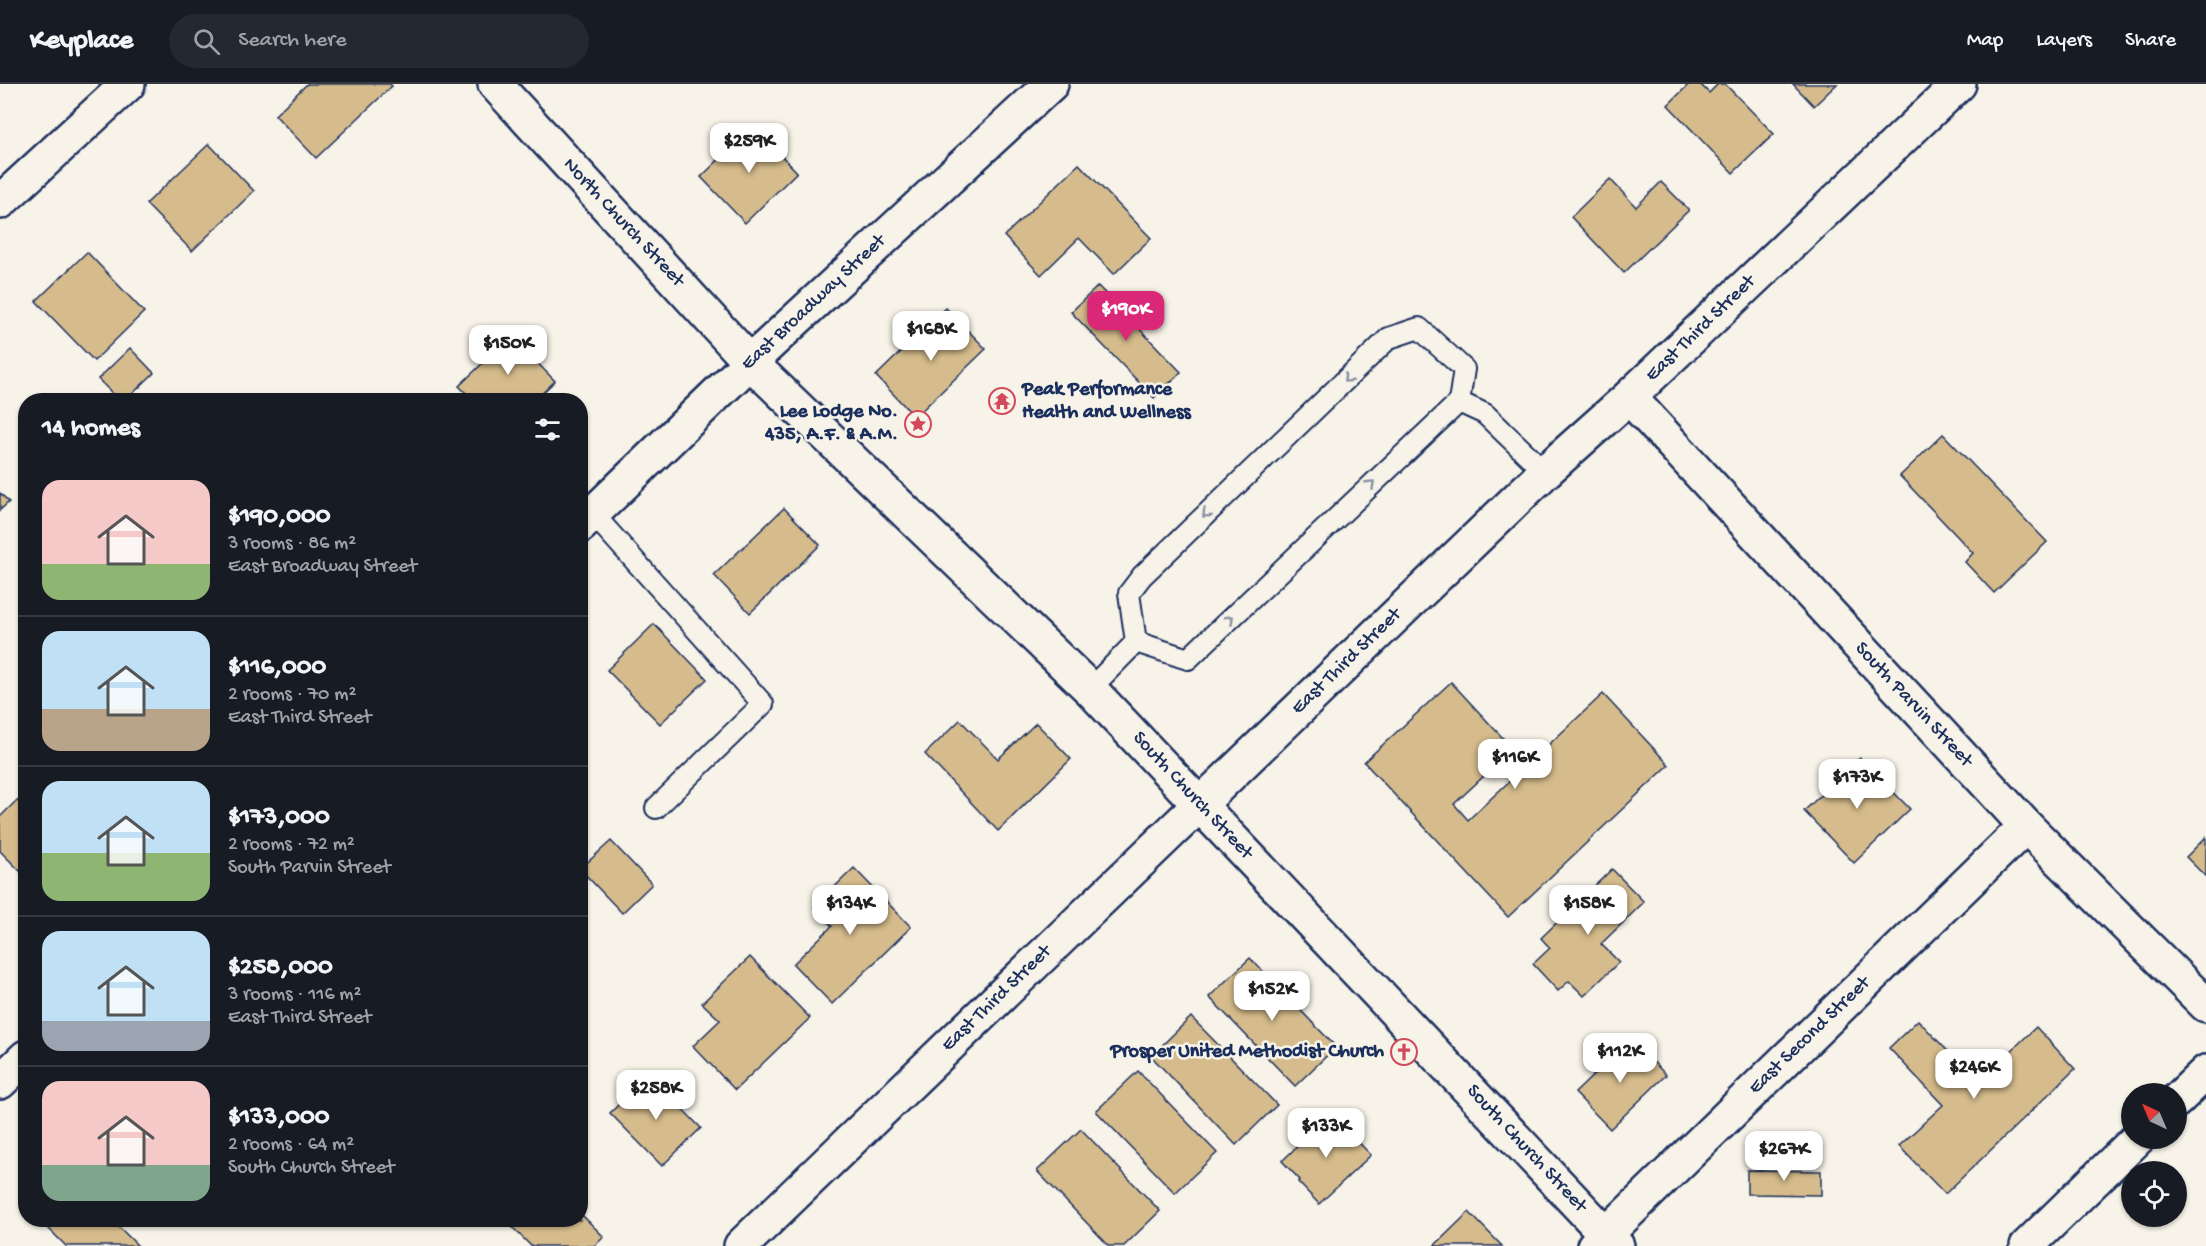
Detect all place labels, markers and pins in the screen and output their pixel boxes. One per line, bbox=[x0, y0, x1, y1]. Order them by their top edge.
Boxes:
pin: $259K bbox=[707, 123, 791, 174]
pin: $190K bbox=[1084, 291, 1168, 342]
pin: $168K bbox=[889, 311, 973, 362]
pin: $150K bbox=[466, 325, 550, 376]
place label: Peak Performance Health and Wellness bbox=[1021, 379, 1192, 425]
temple icon: Peak Performance Health and Wellness bbox=[987, 386, 1017, 416]
place label: Lee Lodge No. 435, A.F. & A.M. bbox=[764, 401, 898, 447]
place icon: Lee Lodge No. 435, A.F. & A.M. bbox=[903, 409, 933, 439]
pin: $116K bbox=[1473, 739, 1557, 790]
pin: $173K bbox=[1815, 759, 1899, 810]
pin: $134K bbox=[808, 885, 892, 936]
pin: $158K bbox=[1546, 885, 1630, 936]
pin: $152K bbox=[1230, 971, 1314, 1022]
pin: $112K bbox=[1578, 1033, 1662, 1084]
church icon: Prosper United Methodist Church bbox=[1389, 1037, 1419, 1067]
place label: Prosper United Methodist Church bbox=[1109, 1041, 1384, 1064]
pin: $246K bbox=[1932, 1049, 2016, 1100]
pin: $258K bbox=[614, 1070, 698, 1121]
pin: $133K bbox=[1284, 1108, 1368, 1159]
pin: $267K bbox=[1742, 1131, 1826, 1182]

